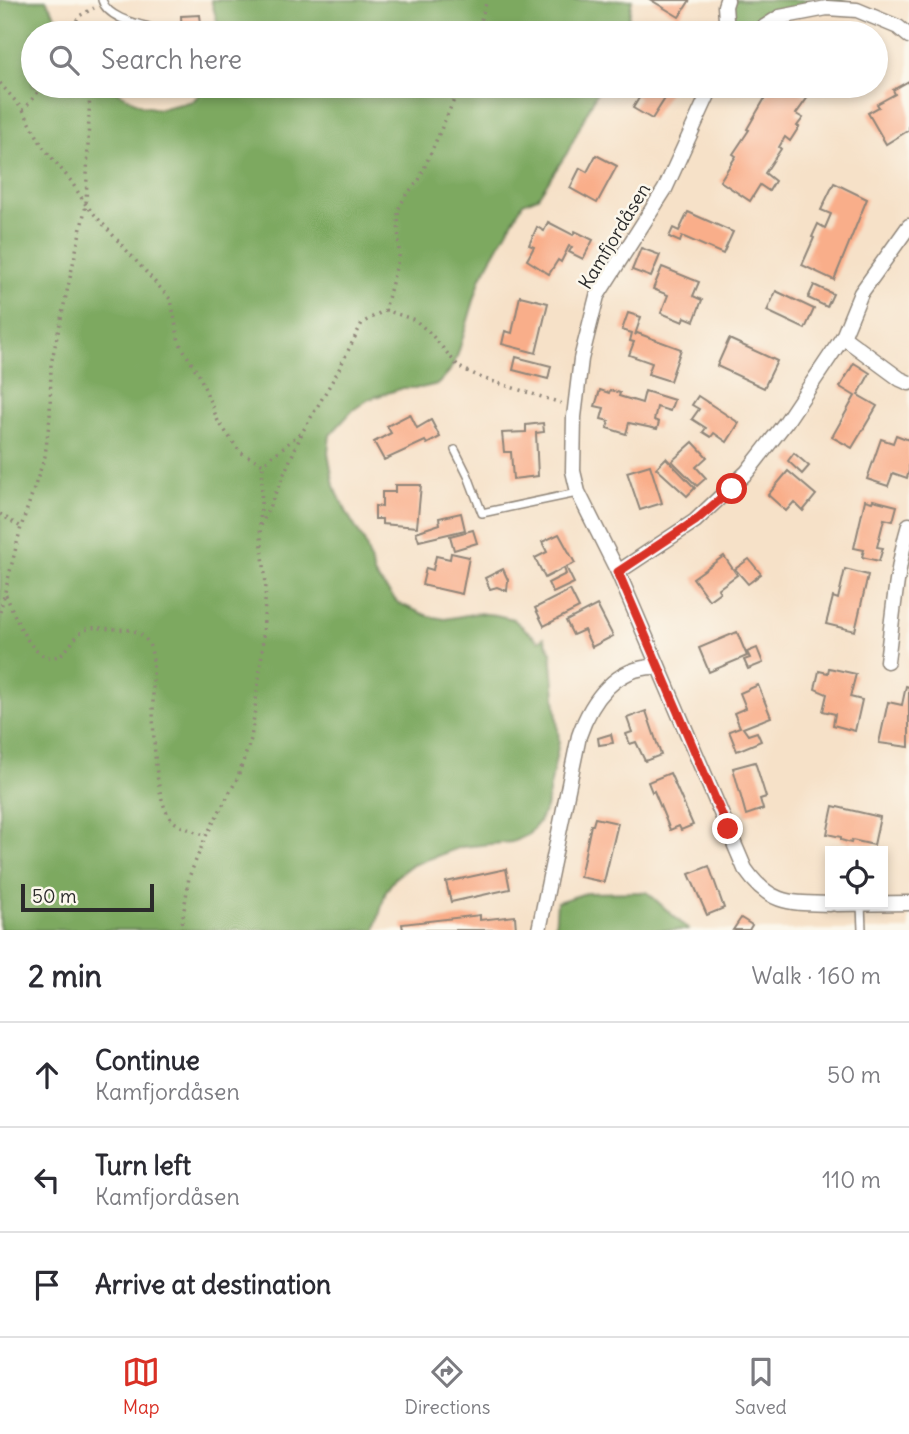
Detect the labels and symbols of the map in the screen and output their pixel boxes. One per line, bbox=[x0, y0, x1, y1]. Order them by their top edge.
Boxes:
street label: Kamfjordåsen bbox=[573, 179, 655, 293]
route start bbox=[716, 473, 747, 504]
route end bbox=[712, 813, 743, 844]
scale bar bbox=[21, 881, 154, 913]

